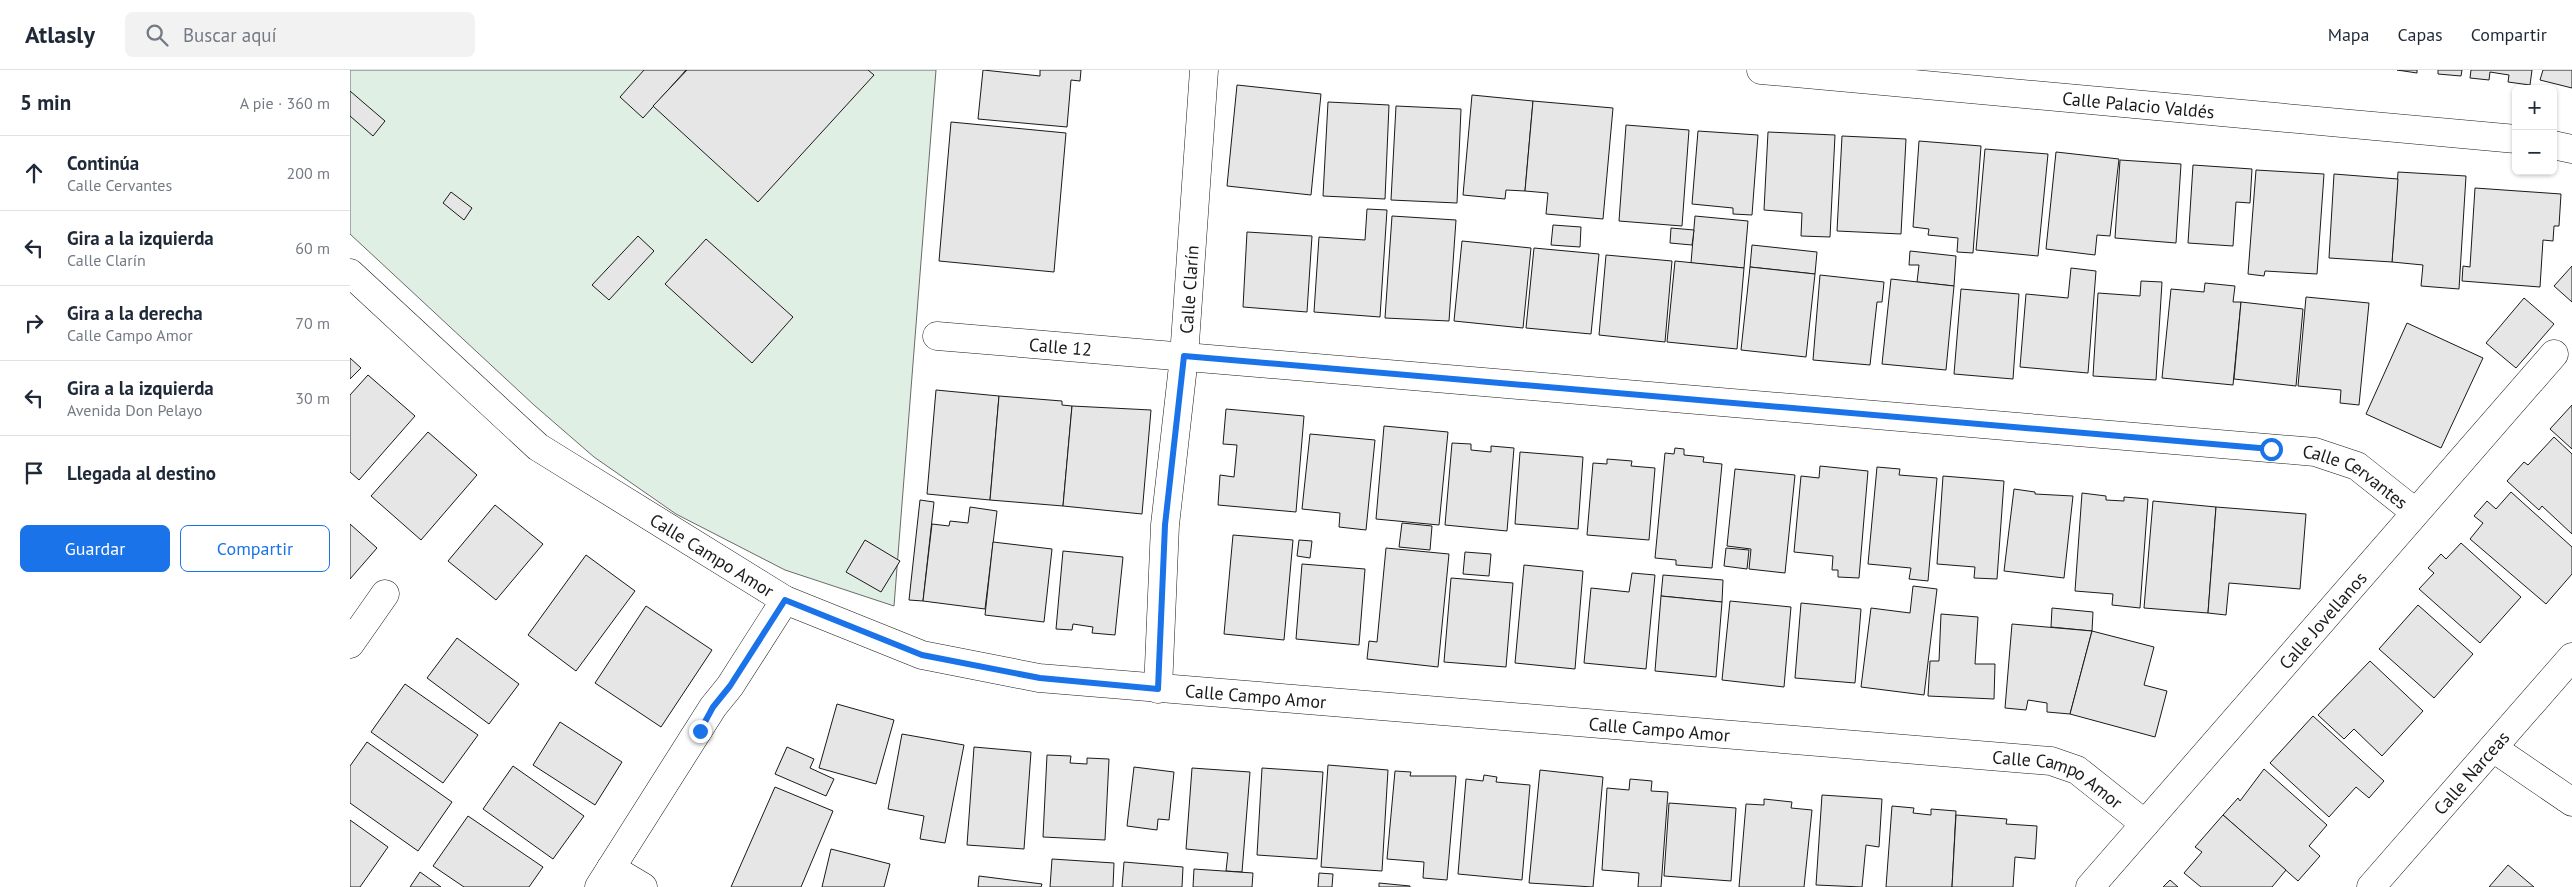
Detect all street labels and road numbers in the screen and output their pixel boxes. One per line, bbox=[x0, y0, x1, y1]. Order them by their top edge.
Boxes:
street label: Calle Palacio Valdés bbox=[2061, 86, 2216, 123]
street label: Calle Clarín bbox=[1174, 244, 1203, 334]
street label: Calle 12 bbox=[1028, 332, 1093, 361]
street label: Calle Cervantes bbox=[2302, 440, 2413, 514]
street label: Calle Campo Amor bbox=[646, 508, 778, 602]
street label: Calle Jovellanos bbox=[2274, 566, 2371, 674]
street label: Calle Campo Amor bbox=[1184, 679, 1327, 713]
street label: Calle Campo Amor bbox=[1588, 712, 1731, 746]
street label: Calle Narceas bbox=[2428, 726, 2514, 819]
street label: Calle Campo Amor bbox=[1992, 745, 2127, 813]

